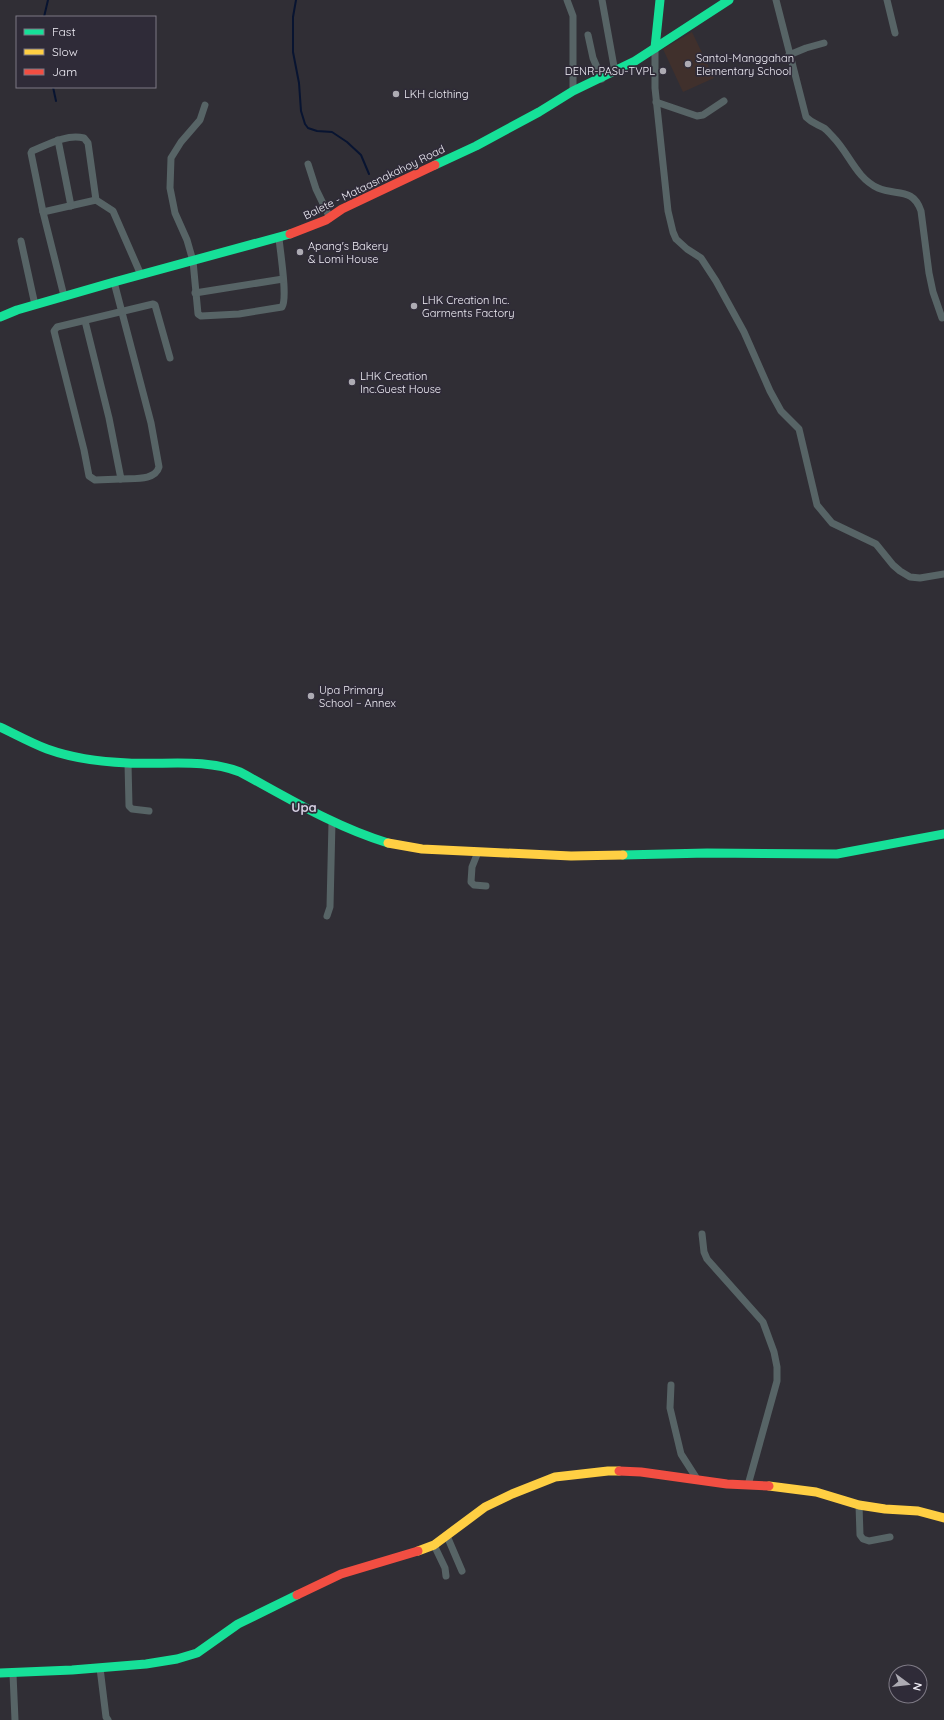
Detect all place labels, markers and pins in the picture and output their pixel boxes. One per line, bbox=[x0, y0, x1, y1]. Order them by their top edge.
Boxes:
place label: Santol-Manggahan Elementary School bbox=[696, 51, 794, 78]
marker: Santol-Manggahan Elementary School bbox=[683, 59, 693, 69]
place label: DENR-PASu-TVPL bbox=[565, 64, 655, 78]
marker: DENR-PASu-TVPL bbox=[658, 66, 668, 76]
place label: LKH clothing bbox=[404, 87, 469, 101]
marker: LKH clothing bbox=[391, 89, 401, 99]
place label: Apang's Bakery & Lomi House bbox=[308, 239, 388, 266]
marker: Apang's Bakery & Lomi House bbox=[295, 247, 305, 257]
place label: LHK Creation Inc. Garments Factory bbox=[422, 293, 515, 320]
marker: LHK Creation Inc. Garments Factory bbox=[409, 301, 419, 311]
place label: LHK Creation Inc.Guest House bbox=[360, 369, 441, 396]
marker: LHK Creation Inc.Guest House bbox=[347, 377, 357, 387]
place label: Upa Primary School – Annex bbox=[319, 683, 396, 710]
marker: Upa Primary School – Annex bbox=[306, 691, 316, 701]

